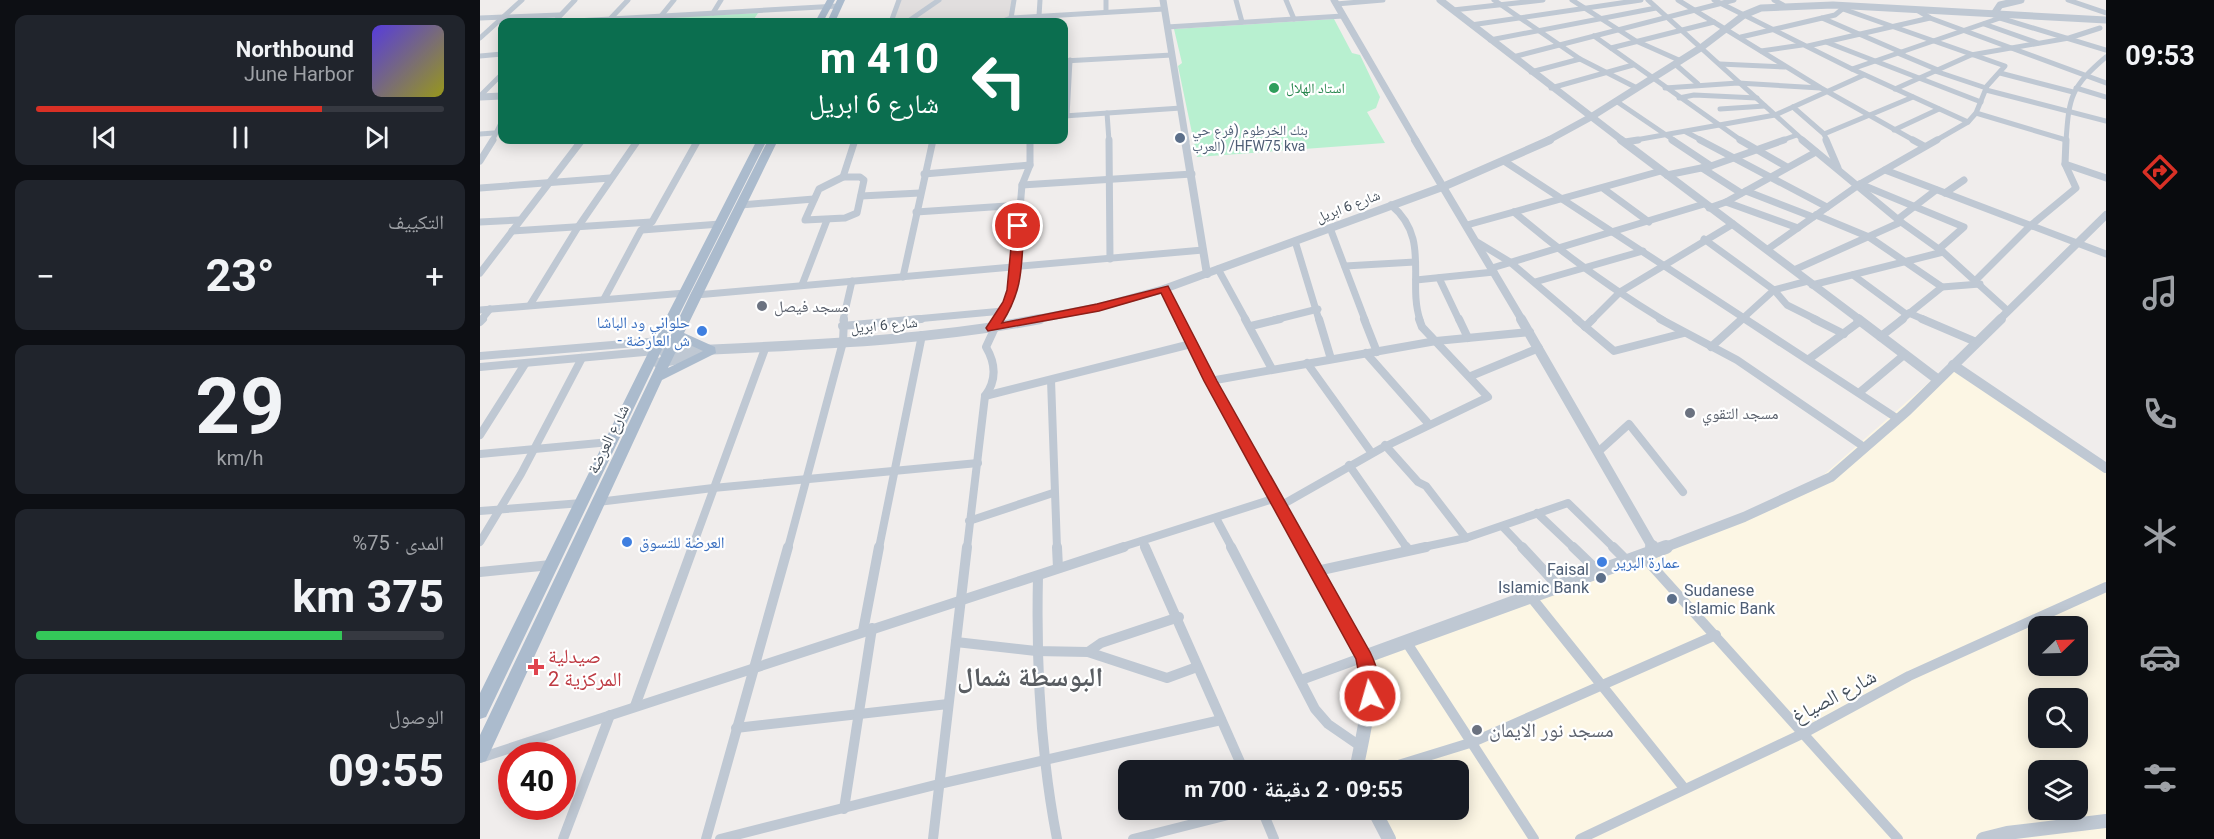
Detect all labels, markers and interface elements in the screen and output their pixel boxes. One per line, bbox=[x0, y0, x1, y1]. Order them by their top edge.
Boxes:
text: 410 m bbox=[820, 34, 939, 83]
text: Northbound bbox=[236, 37, 354, 62]
text: 09:53 bbox=[2125, 40, 2195, 72]
icon: left bbox=[960, 42, 1038, 120]
text: June Harbor bbox=[244, 62, 354, 86]
place label: استاد الهلال bbox=[1286, 80, 1345, 97]
marker: استاد الهلال bbox=[1267, 81, 1281, 95]
text: شارع 6 ابريل bbox=[809, 88, 939, 120]
icon: previous bbox=[88, 121, 121, 154]
icon: pause bbox=[224, 121, 257, 154]
icon: next bbox=[360, 121, 393, 154]
place label: بنك الخرطوم (فرع حي العرب) /HFW75 kva bbox=[1192, 122, 1308, 155]
marker: بنك الخرطوم (فرع حي العرب) /HFW75 kva bbox=[1173, 131, 1187, 145]
icon: directions bbox=[2139, 151, 2181, 193]
street label: شارع 6 ابريل bbox=[1314, 186, 1383, 227]
pin bbox=[992, 200, 1043, 251]
icon: arrive bbox=[1001, 209, 1034, 242]
text: التكييف bbox=[388, 210, 444, 234]
text: 23° bbox=[205, 249, 275, 302]
text: − bbox=[36, 257, 55, 296]
text: + bbox=[425, 257, 444, 296]
icon: music bbox=[2139, 272, 2181, 314]
place label: مسجد فيصل bbox=[774, 297, 849, 317]
marker: مسجد فيصل bbox=[755, 299, 769, 313]
place label: حلواني ود الباشا - ش العارضة bbox=[597, 313, 690, 351]
street label: شارع 6 ابريل bbox=[850, 314, 918, 338]
marker: حلواني ود الباشا - ش العارضة bbox=[695, 324, 709, 338]
text: 29 bbox=[195, 361, 285, 452]
icon: phone bbox=[2139, 393, 2181, 435]
street label: شارع العرضة bbox=[583, 401, 634, 477]
place label: مسجد التقوي bbox=[1702, 404, 1779, 426]
marker: مسجد التقوي bbox=[1683, 406, 1697, 420]
text: km/h bbox=[217, 446, 263, 470]
icon: climate bbox=[2139, 515, 2181, 557]
text: المدى · 75% bbox=[353, 531, 444, 555]
place label: العرضة للتسوق bbox=[639, 533, 725, 553]
marker: العرضة للتسوق bbox=[620, 535, 634, 549]
place label: عمارة البرير bbox=[1613, 553, 1680, 572]
marker: عمارة البرير bbox=[1595, 555, 1609, 569]
place label: Faisal Islamic Bank bbox=[1498, 560, 1590, 597]
text: 375 km bbox=[292, 570, 444, 623]
marker: Faisal Islamic Bank bbox=[1594, 571, 1608, 585]
place label: Sudanese Islamic Bank bbox=[1684, 581, 1776, 618]
marker: Sudanese Islamic Bank bbox=[1665, 592, 1679, 606]
north arrow bbox=[2028, 616, 2088, 676]
map controls bbox=[2028, 616, 2088, 820]
icon: car bbox=[2139, 636, 2181, 678]
place label: صيدلية المركزية 2 bbox=[548, 644, 622, 691]
marker: صيدلية المركزية 2 bbox=[529, 660, 543, 674]
district label: البوسطة شمال bbox=[957, 661, 1103, 694]
position arrow bbox=[1338, 664, 1402, 728]
street label: شارع الصياغ bbox=[1788, 664, 1881, 729]
button: search bbox=[2028, 688, 2088, 748]
text: الوصول bbox=[389, 705, 444, 729]
place label: مسجد نور الايمان bbox=[1489, 718, 1614, 742]
marker: مسجد نور الايمان bbox=[1470, 723, 1484, 737]
speed limit sign: 40 bbox=[498, 742, 576, 820]
text: 09:55 bbox=[328, 744, 444, 797]
icon: filters bbox=[2139, 757, 2181, 799]
button: layers bbox=[2028, 760, 2088, 820]
text: 09:55 · 2 دقيقة · 700 m bbox=[1184, 777, 1403, 802]

